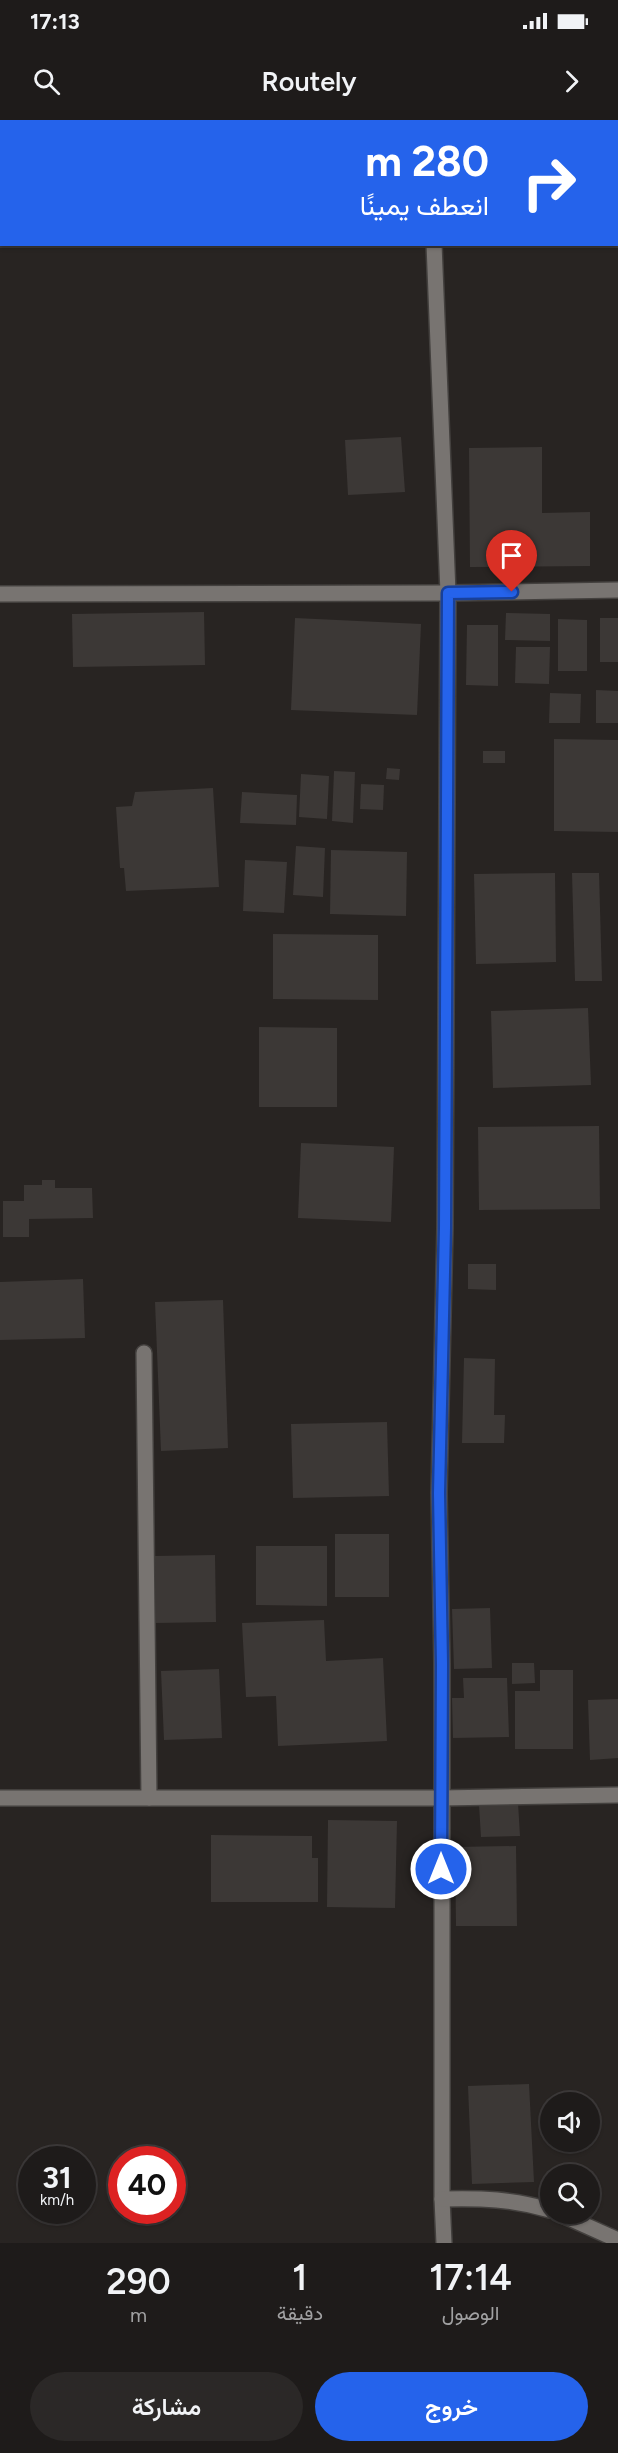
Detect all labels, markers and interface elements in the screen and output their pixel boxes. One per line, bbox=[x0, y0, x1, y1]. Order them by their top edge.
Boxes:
text: 17:13 bbox=[30, 8, 80, 35]
icon: search bbox=[30, 65, 63, 98]
text: Routely bbox=[262, 65, 356, 98]
icon: forward bbox=[555, 65, 588, 98]
text: 280 m bbox=[365, 136, 489, 187]
icon: right bbox=[510, 144, 588, 222]
text: انعطف يمينًا bbox=[360, 189, 489, 222]
pin bbox=[486, 530, 537, 592]
icon: arrive bbox=[495, 539, 528, 572]
position arrow bbox=[409, 1837, 473, 1901]
map controls bbox=[540, 2092, 600, 2224]
button: sound bbox=[540, 2092, 600, 2152]
speed limit sign: 40 bbox=[108, 2146, 186, 2224]
text: 31 bbox=[42, 2159, 72, 2196]
button: search bbox=[540, 2164, 600, 2224]
text: km/h bbox=[40, 2191, 74, 2209]
text: 1 bbox=[292, 2256, 307, 2299]
text: 17:14 bbox=[429, 2256, 512, 2299]
text: 290 bbox=[106, 2260, 171, 2303]
text: دقيقة bbox=[277, 2301, 323, 2325]
text: الوصول bbox=[442, 2301, 499, 2325]
text: m bbox=[130, 2303, 147, 2327]
button: مشاركة bbox=[30, 2372, 303, 2441]
button: خروج bbox=[315, 2372, 588, 2441]

